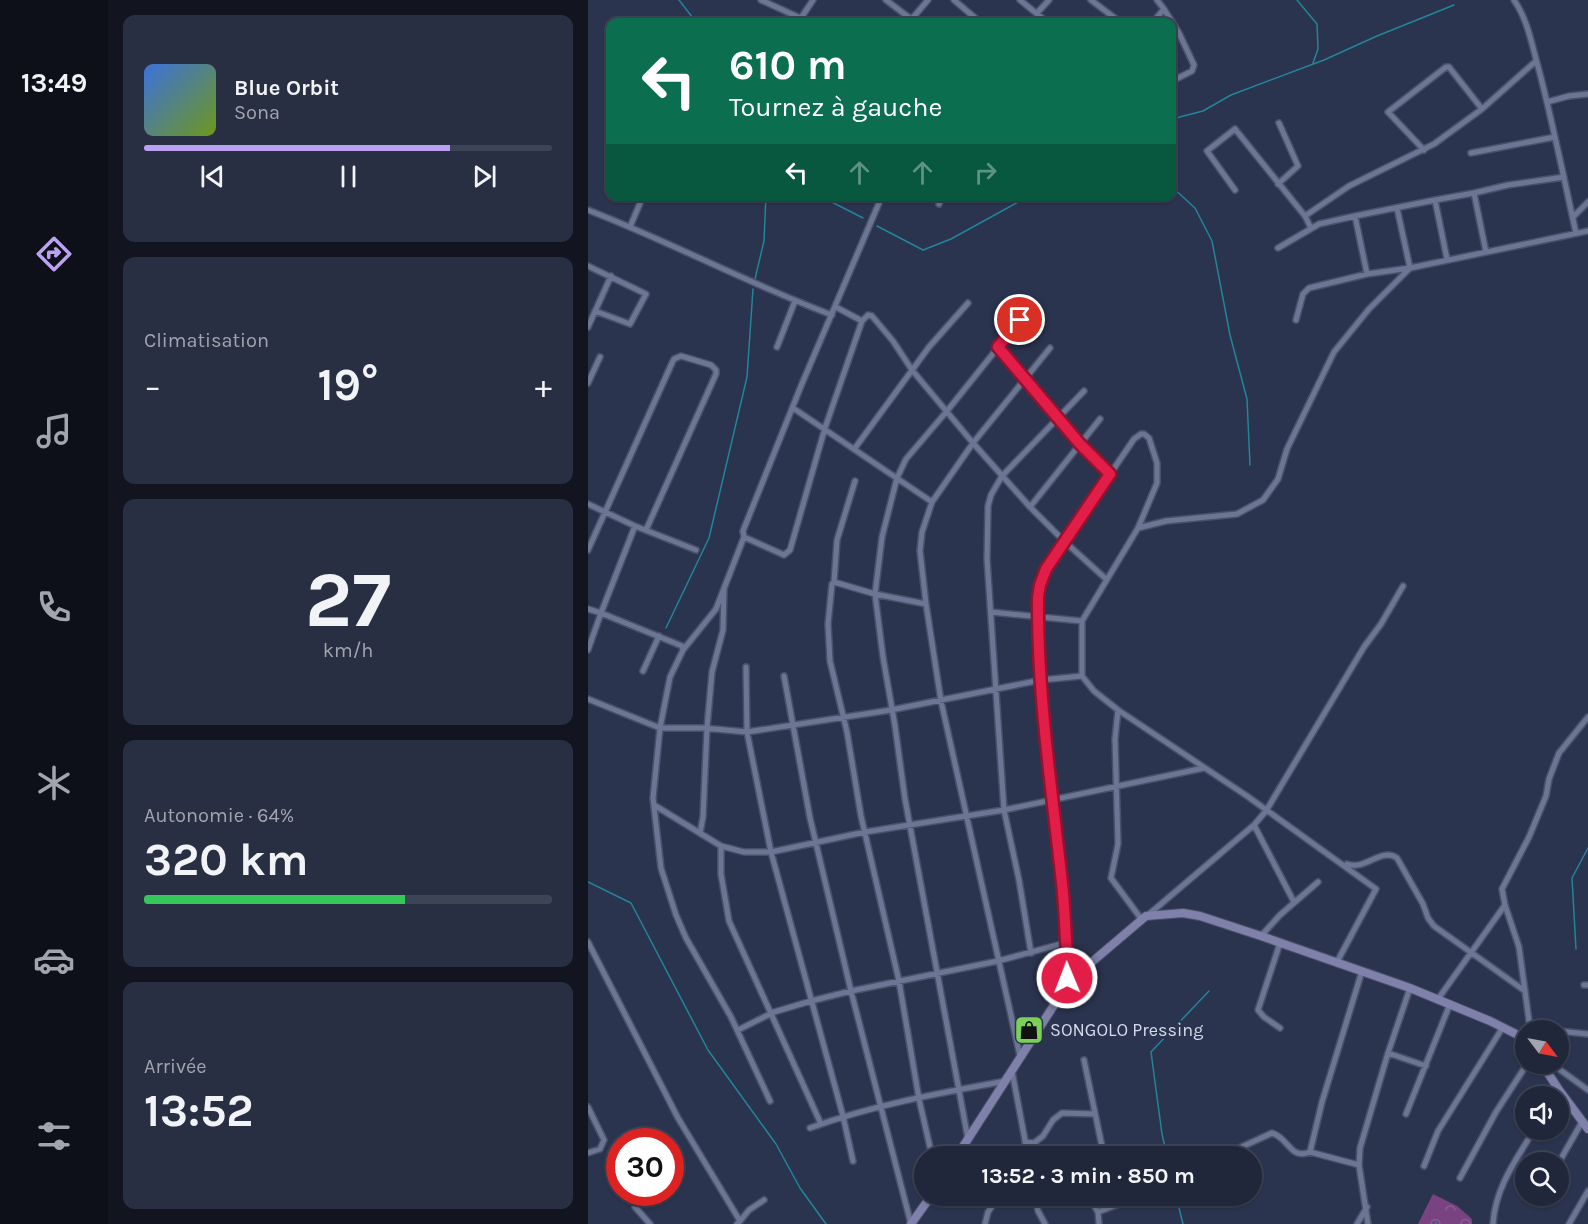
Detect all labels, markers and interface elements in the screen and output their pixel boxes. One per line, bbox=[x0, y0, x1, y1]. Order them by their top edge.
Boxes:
text: 610 m bbox=[729, 40, 847, 90]
icon: left bbox=[630, 42, 708, 120]
text: 13:49 bbox=[21, 67, 87, 99]
text: Blue Orbit bbox=[234, 75, 339, 101]
text: Tournez à gauche bbox=[729, 91, 942, 123]
text: Sona bbox=[234, 101, 280, 124]
icon: left bbox=[780, 156, 813, 189]
icon: ahead bbox=[843, 156, 876, 189]
icon: ahead bbox=[906, 156, 939, 189]
icon: right bbox=[969, 156, 1002, 189]
icon: previous bbox=[196, 160, 229, 193]
icon: pause bbox=[332, 160, 365, 193]
icon: next bbox=[468, 160, 501, 193]
icon: directions bbox=[33, 233, 75, 275]
pin bbox=[994, 294, 1045, 345]
icon: arrive bbox=[1003, 303, 1036, 336]
text: Climatisation bbox=[144, 329, 269, 352]
text: 19° bbox=[318, 359, 378, 411]
text: − bbox=[144, 367, 161, 405]
text: + bbox=[535, 367, 552, 405]
icon: music bbox=[33, 410, 75, 452]
text: 27 bbox=[305, 554, 391, 646]
icon: phone bbox=[33, 586, 75, 628]
text: km/h bbox=[323, 639, 373, 662]
icon: climate bbox=[33, 762, 75, 804]
text: Autonomie · 64% bbox=[144, 804, 294, 827]
text: 320 km bbox=[144, 834, 308, 886]
icon: car bbox=[33, 939, 75, 981]
position arrow bbox=[1035, 946, 1099, 1010]
shop icon: SONGOLO Pressing bbox=[1013, 1014, 1045, 1046]
place label: SONGOLO Pressing bbox=[1050, 1019, 1203, 1041]
north arrow bbox=[1515, 1020, 1569, 1074]
map controls bbox=[1515, 1020, 1569, 1206]
text: Arrivée bbox=[144, 1055, 207, 1078]
text: 13:52 bbox=[144, 1085, 254, 1137]
button: sound bbox=[1515, 1086, 1569, 1140]
icon: filters bbox=[33, 1115, 75, 1157]
speed limit sign: 30 bbox=[606, 1128, 684, 1206]
button: search bbox=[1515, 1152, 1569, 1206]
text: 13:52 · 3 min · 850 m bbox=[981, 1163, 1195, 1189]

